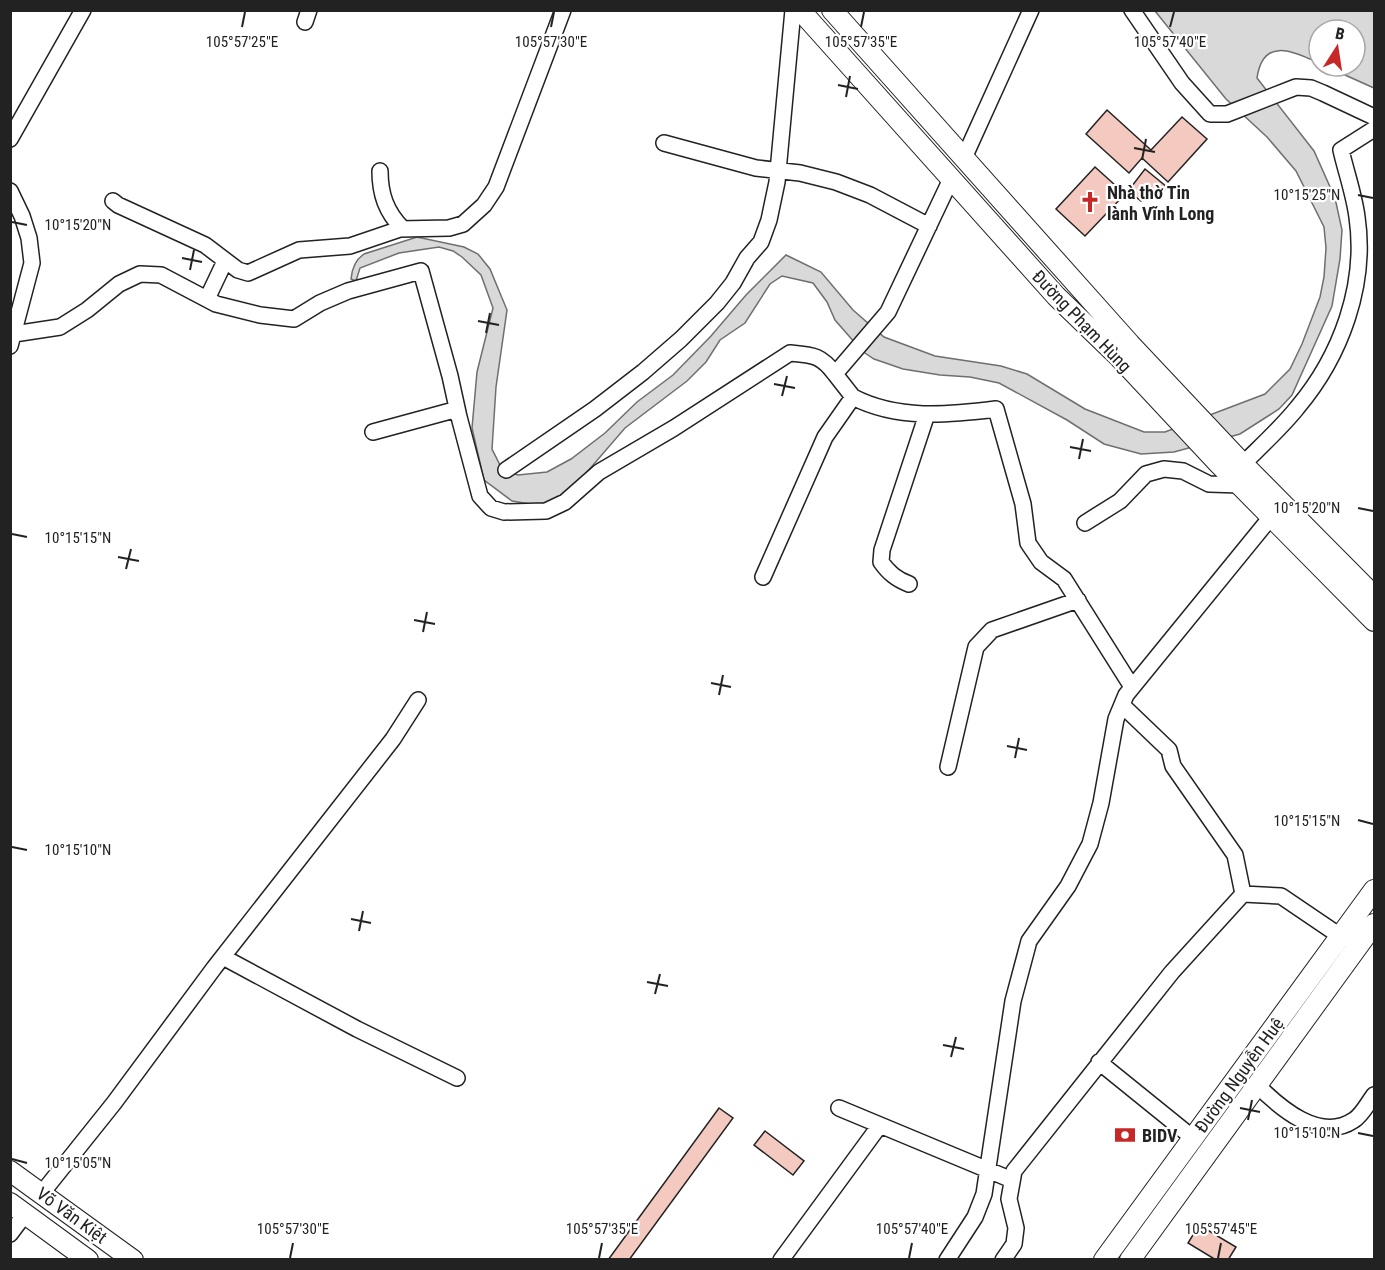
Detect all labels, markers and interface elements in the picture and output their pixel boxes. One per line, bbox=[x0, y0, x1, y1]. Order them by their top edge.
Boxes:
north arrow bbox=[1307, 18, 1367, 78]
text: B bbox=[1334, 24, 1346, 44]
text: 105°57'25"E bbox=[206, 33, 278, 51]
text: 105°57'30"E bbox=[515, 33, 587, 51]
text: 105°57'35"E bbox=[825, 33, 897, 51]
text: 105°57'40"E bbox=[1134, 33, 1206, 51]
place label: Nhà thờ Tin lành Vĩnh Long bbox=[1107, 182, 1214, 224]
text: 10°15'25"N bbox=[1274, 186, 1340, 204]
church icon: Nhà thờ Tin lành Vĩnh Long bbox=[1078, 190, 1102, 214]
text: 10°15'20"N bbox=[45, 216, 111, 234]
street label: Đường Phạm Hùng bbox=[1028, 266, 1136, 376]
text: 10°15'20"N bbox=[1274, 499, 1340, 517]
text: 10°15'15"N bbox=[45, 529, 111, 547]
text: 10°15'15"N bbox=[1274, 812, 1340, 830]
text: 10°15'10"N bbox=[45, 841, 111, 859]
street label: Đường Nguyễn Huệ bbox=[1190, 1013, 1288, 1137]
bank icon: BIDV bbox=[1113, 1123, 1137, 1147]
text: 10°15'10"N bbox=[1274, 1124, 1340, 1142]
place label: BIDV bbox=[1142, 1125, 1178, 1146]
text: 10°15'05"N bbox=[45, 1154, 111, 1172]
street label: Võ Văn Kiệt bbox=[33, 1182, 111, 1248]
text: 105°57'30"E bbox=[257, 1220, 329, 1238]
text: 105°57'35"E bbox=[566, 1220, 638, 1238]
text: 105°57'40"E bbox=[876, 1220, 948, 1238]
text: 105°57'45"E bbox=[1185, 1220, 1257, 1238]

